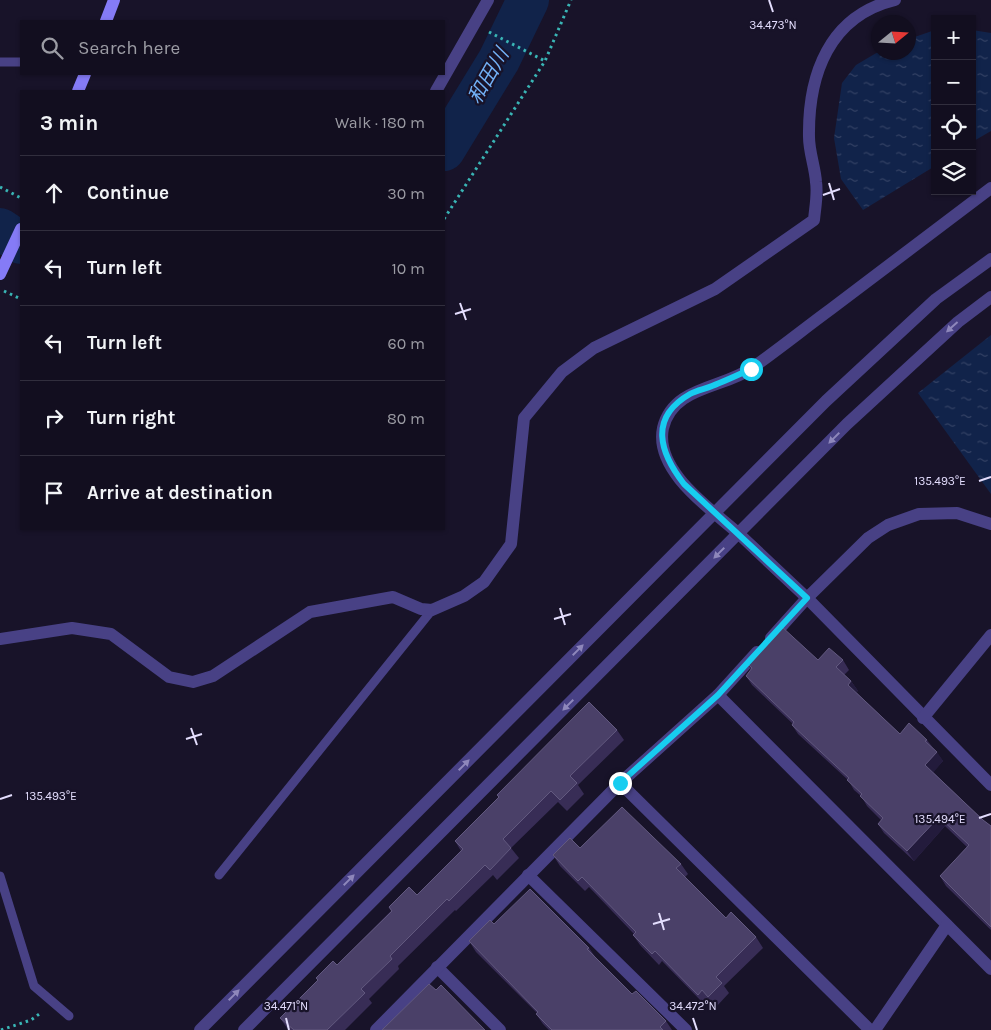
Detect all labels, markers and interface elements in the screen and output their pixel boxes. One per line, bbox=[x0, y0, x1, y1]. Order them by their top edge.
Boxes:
north arrow bbox=[871, 15, 916, 60]
map controls bbox=[931, 15, 976, 195]
button: + bbox=[931, 15, 976, 60]
text: 34.473°N bbox=[749, 18, 797, 32]
search box bbox=[20, 20, 445, 75]
icon: search bbox=[38, 34, 66, 62]
text: Search here bbox=[78, 37, 180, 59]
water label: 和田川 bbox=[463, 43, 514, 108]
button: − bbox=[931, 60, 976, 105]
button: locate bbox=[931, 105, 976, 150]
text: 3 min bbox=[40, 111, 98, 135]
text: Walk · 180 m bbox=[335, 113, 425, 132]
button: layers bbox=[931, 150, 976, 195]
icon: ahead bbox=[40, 179, 68, 207]
text: Continue bbox=[87, 182, 169, 204]
text: 30 m bbox=[387, 184, 425, 203]
icon: left bbox=[40, 254, 68, 282]
text: Turn left bbox=[87, 257, 162, 279]
text: 10 m bbox=[391, 259, 425, 278]
one-way arrow bbox=[946, 321, 959, 332]
icon: left bbox=[40, 329, 68, 357]
text: Turn left bbox=[87, 332, 162, 354]
text: 60 m bbox=[388, 334, 425, 353]
route start bbox=[740, 358, 763, 381]
icon: right bbox=[40, 404, 68, 432]
text: Turn right bbox=[87, 407, 176, 429]
text: 80 m bbox=[387, 409, 425, 428]
one-way arrow bbox=[828, 431, 840, 443]
text: 135.493°E bbox=[914, 474, 966, 488]
icon: arrive bbox=[40, 479, 68, 507]
text: Arrive at destination bbox=[87, 482, 273, 504]
one-way arrow bbox=[714, 547, 726, 559]
one-way arrow bbox=[572, 644, 584, 656]
one-way arrow bbox=[562, 699, 574, 711]
one-way arrow bbox=[457, 759, 469, 771]
route end bbox=[609, 772, 632, 795]
text: 135.493°E bbox=[25, 789, 77, 803]
text: 135.494°E bbox=[914, 812, 966, 826]
one-way arrow bbox=[343, 874, 355, 886]
one-way arrow bbox=[228, 990, 240, 1002]
text: 34.471°N bbox=[264, 999, 308, 1013]
text: 34.472°N bbox=[669, 999, 717, 1013]

